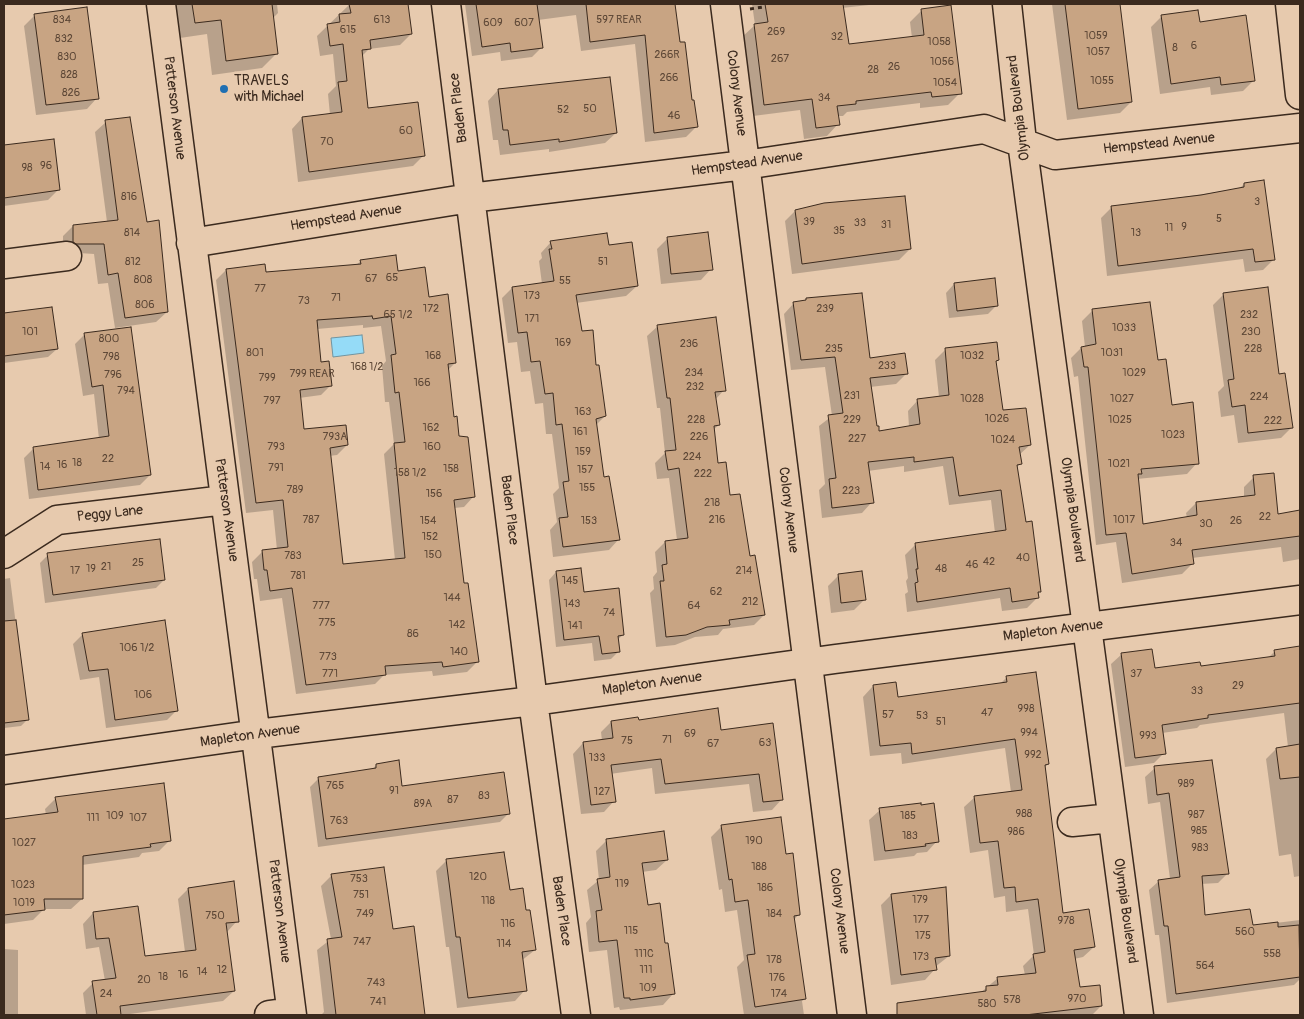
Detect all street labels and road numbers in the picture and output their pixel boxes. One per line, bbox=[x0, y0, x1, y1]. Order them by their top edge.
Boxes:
street label: Colony Avenue bbox=[722, 49, 750, 137]
street label: Olympia Boulevard bbox=[1004, 54, 1034, 162]
street label: Patterson Avenue bbox=[159, 55, 189, 161]
street label: Baden Place bbox=[446, 72, 472, 144]
street label: Hempstead Avenue bbox=[1102, 130, 1216, 158]
street label: Hempstead Avenue bbox=[690, 148, 804, 180]
street label: Hempstead Avenue bbox=[289, 201, 403, 235]
street label: Olympia Boulevard bbox=[1056, 456, 1088, 564]
street label: Patterson Avenue bbox=[210, 457, 242, 563]
street label: Colony Avenue bbox=[774, 466, 802, 554]
street label: Baden Place bbox=[496, 474, 522, 546]
street label: Peggy Lane bbox=[76, 502, 144, 526]
street label: Mapleton Avenue bbox=[1002, 617, 1104, 645]
street label: Mapleton Avenue bbox=[601, 669, 703, 699]
street label: Mapleton Avenue bbox=[199, 721, 301, 751]
street label: Olympia Boulevard bbox=[1109, 857, 1141, 965]
street label: Patterson Avenue bbox=[264, 858, 294, 964]
street label: Colony Avenue bbox=[825, 867, 853, 955]
street label: Baden Place bbox=[548, 875, 574, 947]

